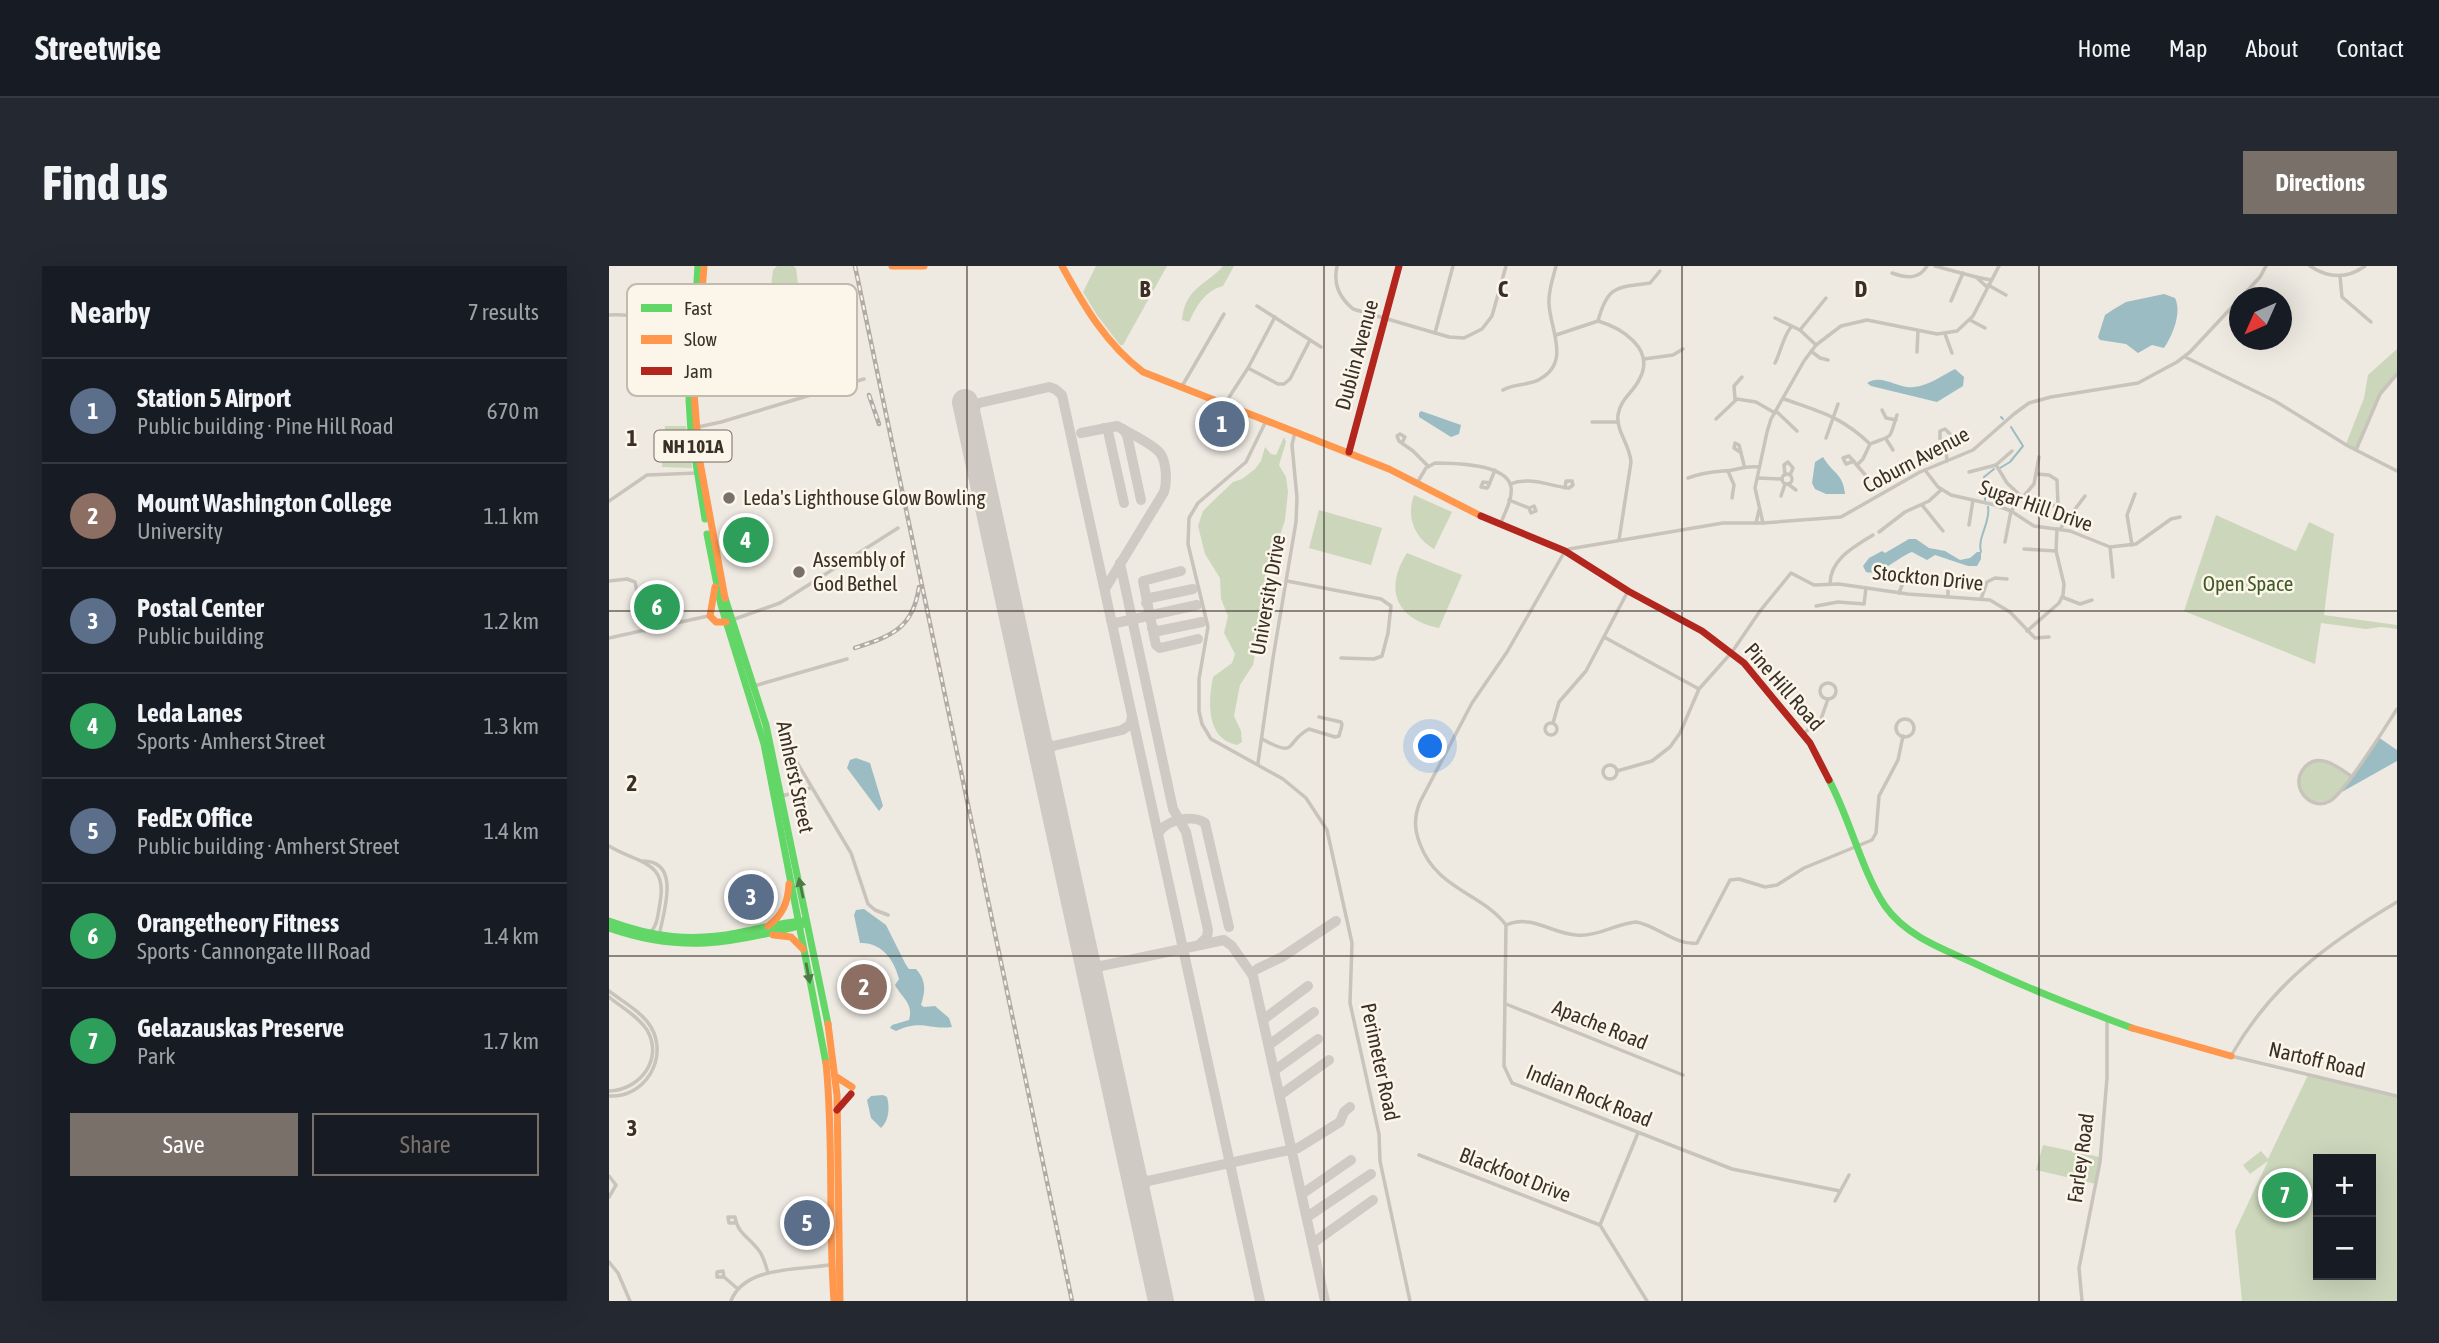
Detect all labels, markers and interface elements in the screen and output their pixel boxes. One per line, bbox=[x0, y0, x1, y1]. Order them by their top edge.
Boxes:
text: Streetwise bbox=[35, 29, 161, 67]
text: Home bbox=[2077, 35, 2131, 62]
text: Map bbox=[2169, 35, 2207, 62]
text: About bbox=[2245, 35, 2298, 62]
text: Contact bbox=[2336, 35, 2404, 62]
button: Directions bbox=[2243, 151, 2397, 214]
text: Find us bbox=[42, 154, 168, 210]
text: B bbox=[1140, 276, 1151, 302]
text: C bbox=[1498, 276, 1509, 302]
text: D bbox=[1855, 276, 1868, 302]
legend bbox=[627, 284, 857, 396]
north arrow bbox=[2229, 287, 2292, 350]
text: Nearby bbox=[70, 295, 150, 329]
text: Fast bbox=[684, 297, 712, 319]
street label: Dublin Avenue bbox=[1330, 297, 1382, 413]
text: 7 results bbox=[468, 299, 539, 325]
text: Slow bbox=[684, 328, 718, 350]
text: Jam bbox=[684, 360, 713, 382]
text: Station 5 Airport bbox=[137, 383, 291, 413]
text: 1 bbox=[88, 398, 98, 424]
text: 670 m bbox=[487, 398, 539, 424]
pin: 1 bbox=[1199, 398, 1245, 450]
text: Public building · Pine Hill Road bbox=[137, 413, 394, 439]
street label: Coburn Avenue bbox=[1858, 421, 1973, 497]
text: 1 bbox=[627, 425, 638, 451]
road number: NH 101A bbox=[655, 430, 731, 462]
street label: Sugar Hill Drive bbox=[1977, 474, 2096, 536]
place label: Leda's Lighthouse Glow Bowling bbox=[743, 485, 986, 509]
text: Mount Washington College bbox=[137, 488, 392, 518]
marker: Leda's Lighthouse Glow Bowling bbox=[721, 490, 737, 506]
text: 2 bbox=[88, 503, 98, 529]
text: 1.1 km bbox=[483, 503, 539, 529]
pin: 4 bbox=[723, 514, 769, 566]
text: University bbox=[137, 518, 223, 544]
street label: University Drive bbox=[1245, 533, 1289, 657]
place label: Assembly of God Bethel bbox=[813, 547, 905, 595]
street label: Stockton Drive bbox=[1872, 559, 1985, 595]
marker: Assembly of God Bethel bbox=[791, 564, 807, 580]
park label: Open Space bbox=[2203, 571, 2293, 595]
pin: 6 bbox=[634, 581, 680, 633]
text: Postal Center bbox=[137, 593, 264, 623]
text: 3 bbox=[88, 608, 98, 634]
text: 1.2 km bbox=[483, 608, 539, 634]
text: Public building bbox=[137, 623, 264, 649]
street label: Pine Hill Road bbox=[1740, 638, 1829, 735]
text: Leda Lanes bbox=[137, 698, 242, 728]
text: 4 bbox=[88, 713, 98, 739]
text: 1.3 km bbox=[483, 713, 539, 739]
street label: Amherst Street bbox=[772, 719, 820, 835]
text: Sports · Amherst Street bbox=[137, 728, 325, 754]
your location bbox=[1413, 729, 1447, 763]
text: 2 bbox=[627, 770, 637, 796]
text: FedEx Office bbox=[137, 803, 253, 833]
text: 5 bbox=[88, 818, 98, 844]
text: 1.4 km bbox=[483, 818, 539, 844]
text: Public building · Amherst Street bbox=[137, 833, 400, 859]
pin: 3 bbox=[728, 871, 774, 923]
one-way arrow bbox=[795, 877, 806, 899]
text: Orangetheory Fitness bbox=[137, 908, 339, 938]
text: 6 bbox=[88, 923, 98, 949]
text: 1.4 km bbox=[483, 923, 539, 949]
text: Sports · Cannongate III Road bbox=[137, 938, 371, 964]
pin: 2 bbox=[841, 961, 887, 1013]
one-way arrow bbox=[803, 962, 814, 984]
street label: Apache Road bbox=[1549, 994, 1651, 1054]
street label: Perimeter Road bbox=[1357, 1001, 1405, 1123]
text: Gelazauskas Preserve bbox=[137, 1013, 344, 1043]
text: 7 bbox=[88, 1028, 98, 1054]
text: 1.7 km bbox=[483, 1028, 539, 1054]
street label: Nartoff Road bbox=[2267, 1036, 2368, 1082]
text: Park bbox=[137, 1043, 175, 1069]
street label: Indian Rock Road bbox=[1523, 1059, 1656, 1131]
street label: Farley Road bbox=[2062, 1111, 2098, 1204]
button: Save bbox=[70, 1113, 298, 1176]
button: Share bbox=[312, 1113, 539, 1176]
text: 3 bbox=[627, 1115, 637, 1141]
street label: Blackfoot Drive bbox=[1456, 1142, 1575, 1206]
map controls bbox=[2313, 1154, 2376, 1280]
button: + bbox=[2313, 1154, 2376, 1217]
pin: 7 bbox=[2262, 1169, 2308, 1221]
pin: 5 bbox=[784, 1197, 830, 1249]
button: − bbox=[2313, 1217, 2376, 1280]

